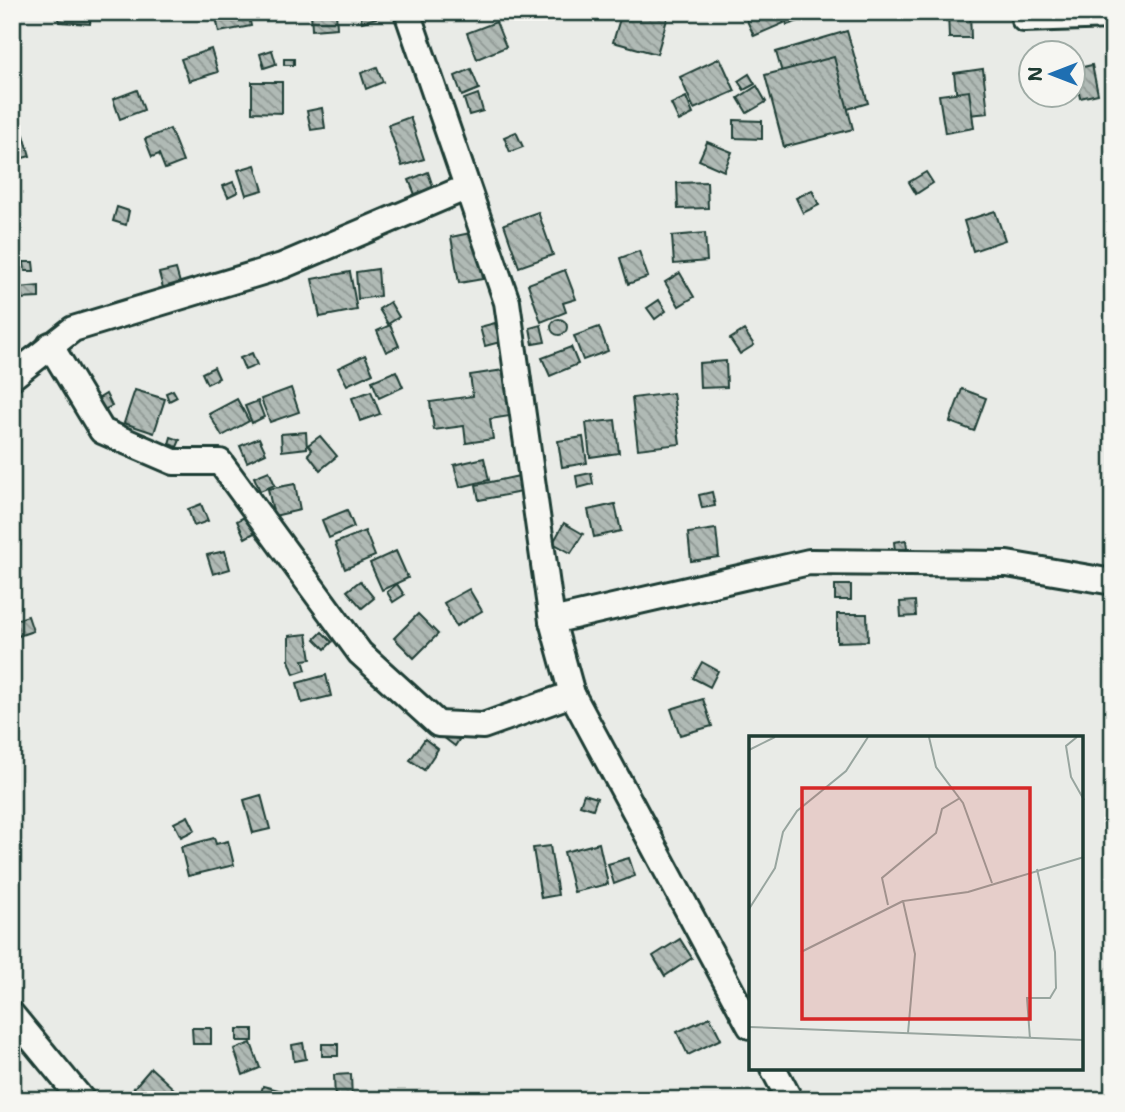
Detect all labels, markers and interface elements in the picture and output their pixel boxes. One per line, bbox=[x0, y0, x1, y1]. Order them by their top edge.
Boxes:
north arrow bbox=[1016, 38, 1086, 108]
text: N bbox=[1023, 66, 1048, 82]
inset map bbox=[749, 736, 1083, 1070]

